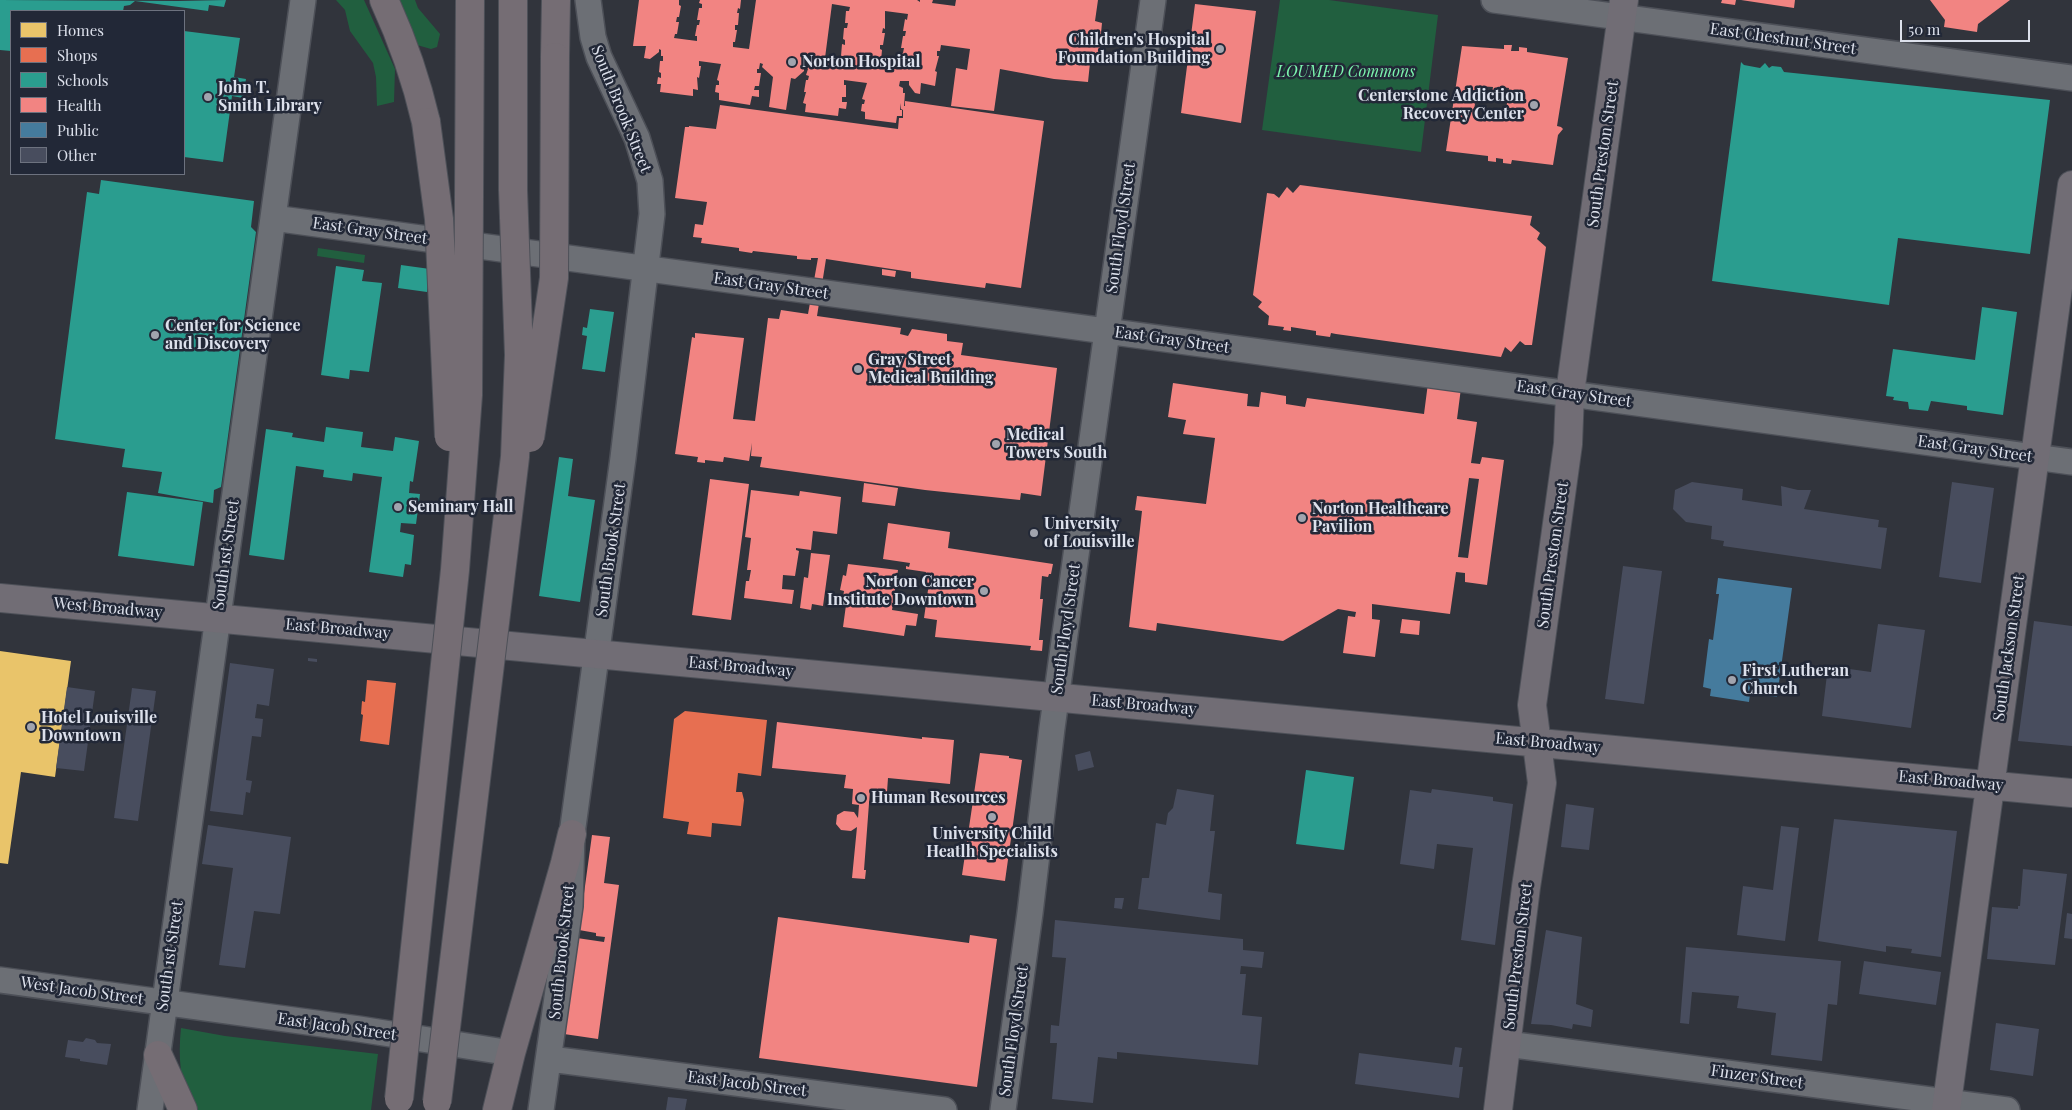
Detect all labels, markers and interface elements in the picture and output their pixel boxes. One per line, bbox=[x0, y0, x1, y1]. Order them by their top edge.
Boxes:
legend bbox=[10, 10, 185, 175]
scale bar bbox=[1902, 10, 2032, 42]
street label: East Chestnut Street bbox=[1709, 19, 1857, 59]
text: 50 m bbox=[1908, 19, 1940, 39]
text: Homes bbox=[57, 20, 104, 40]
place label: Children's Hospital Foundation Building bbox=[1058, 30, 1210, 68]
street label: South Brook Street bbox=[587, 43, 655, 175]
marker: Children's Hospital Foundation Building bbox=[1214, 43, 1226, 55]
text: Shops bbox=[57, 45, 98, 65]
place label: Norton Hospital bbox=[802, 52, 920, 72]
marker: Norton Hospital bbox=[786, 56, 798, 68]
park label: LOUMED Commons bbox=[1277, 62, 1415, 82]
text: Schools bbox=[57, 70, 109, 90]
place label: John T. Smith Library bbox=[218, 78, 322, 116]
street label: South Preston Street bbox=[1583, 79, 1623, 229]
place label: Centerstone Addiction Recovery Center bbox=[1358, 86, 1524, 124]
marker: John T. Smith Library bbox=[202, 91, 214, 103]
text: Health bbox=[57, 95, 102, 115]
marker: Centerstone Addiction Recovery Center bbox=[1528, 99, 1540, 111]
text: Public bbox=[57, 120, 99, 140]
text: Other bbox=[57, 145, 97, 165]
street label: South Floyd Street bbox=[1102, 161, 1140, 295]
street label: East Gray Street bbox=[311, 213, 429, 249]
street label: East Gray Street bbox=[712, 268, 830, 304]
place label: Center for Science and Discovery bbox=[165, 316, 301, 354]
street label: East Gray Street bbox=[1113, 322, 1231, 358]
marker: Center for Science and Discovery bbox=[149, 329, 161, 341]
place label: Gray Street Medical Building bbox=[868, 350, 994, 388]
marker: Gray Street Medical Building bbox=[852, 363, 864, 375]
street label: East Gray Street bbox=[1515, 376, 1633, 412]
place label: Medical Towers South bbox=[1006, 425, 1107, 463]
street label: East Gray Street bbox=[1916, 431, 2034, 467]
marker: Medical Towers South bbox=[990, 438, 1002, 450]
street label: South Preston Street bbox=[1533, 480, 1573, 630]
street label: South Brook Street bbox=[592, 482, 630, 618]
place label: Seminary Hall bbox=[408, 497, 513, 517]
street label: South 1st Street bbox=[209, 498, 243, 612]
place label: Norton Healthcare Pavilion bbox=[1312, 499, 1449, 537]
marker: Seminary Hall bbox=[392, 501, 404, 513]
marker: Norton Healthcare Pavilion bbox=[1296, 512, 1308, 524]
place label: University of Louisville bbox=[1044, 514, 1134, 552]
marker: University of Louisville bbox=[1028, 527, 1040, 539]
street label: South Floyd Street bbox=[1047, 562, 1085, 696]
place label: Norton Cancer Institute Downtown bbox=[827, 572, 974, 610]
street label: South Jackson Street bbox=[1989, 574, 2029, 722]
marker: Norton Cancer Institute Downtown bbox=[978, 585, 990, 597]
street label: West Broadway bbox=[53, 594, 163, 622]
street label: East Broadway bbox=[285, 615, 391, 643]
street label: East Broadway bbox=[688, 653, 794, 681]
place label: First Lutheran Church bbox=[1742, 661, 1849, 699]
marker: First Lutheran Church bbox=[1726, 674, 1738, 686]
street label: East Broadway bbox=[1091, 691, 1197, 719]
place label: Hotel Louisville Downtown bbox=[41, 708, 157, 746]
marker: Hotel Louisville Downtown bbox=[25, 721, 37, 733]
street label: East Broadway bbox=[1495, 729, 1601, 757]
street label: East Broadway bbox=[1898, 767, 2004, 795]
place label: Human Resources bbox=[871, 788, 1006, 808]
marker: Human Resources bbox=[855, 792, 867, 804]
marker: University Child Heatlh Specialists bbox=[986, 811, 998, 823]
place label: University Child Heatlh Specialists bbox=[926, 824, 1058, 862]
street label: South Preston Street bbox=[1499, 881, 1537, 1031]
street label: South Brook Street bbox=[545, 884, 579, 1020]
street label: South 1st Street bbox=[153, 899, 187, 1013]
street label: South Floyd Street bbox=[995, 964, 1033, 1098]
street label: West Jacob Street bbox=[19, 973, 145, 1009]
street label: East Jacob Street bbox=[276, 1009, 398, 1045]
street label: Finzer Street bbox=[1710, 1061, 1804, 1093]
street label: East Jacob Street bbox=[686, 1067, 808, 1101]

